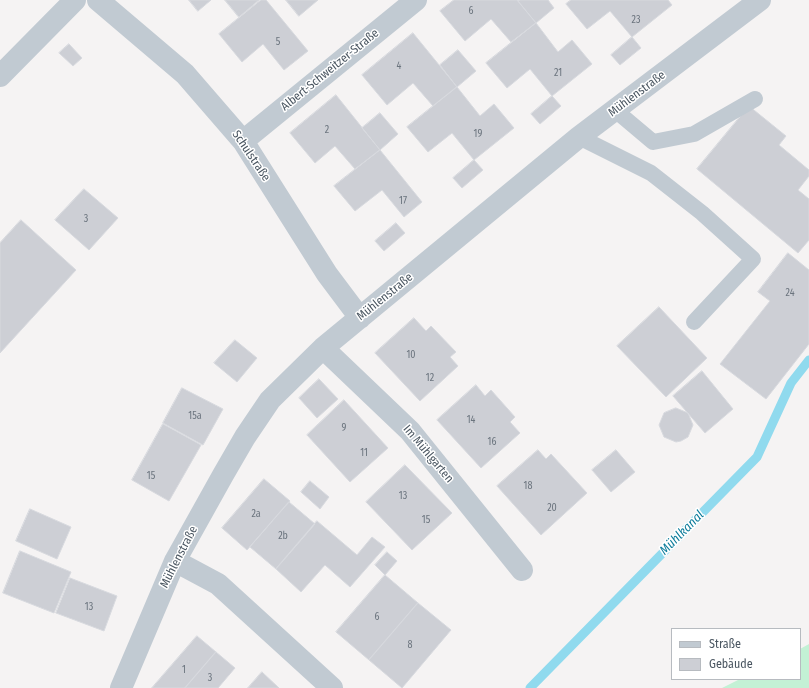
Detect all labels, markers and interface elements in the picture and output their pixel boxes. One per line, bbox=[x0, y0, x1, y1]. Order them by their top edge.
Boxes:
house number: 6 bbox=[469, 5, 473, 17]
house number: 23 bbox=[632, 14, 640, 26]
street label: Albert-Schweitzer-Straße bbox=[278, 26, 382, 114]
house number: 5 bbox=[276, 36, 280, 48]
house number: 4 bbox=[397, 60, 401, 72]
house number: 21 bbox=[554, 67, 562, 79]
street label: Mühlenstraße bbox=[606, 68, 668, 120]
house number: 2 bbox=[325, 124, 329, 136]
street label: Schulstraße bbox=[229, 128, 273, 184]
house number: 19 bbox=[474, 128, 482, 140]
house number: 17 bbox=[399, 195, 407, 207]
house number: 3 bbox=[84, 213, 88, 225]
street label: Mühlenstraße bbox=[354, 270, 416, 324]
house number: 24 bbox=[785, 287, 795, 299]
house number: 10 bbox=[406, 349, 416, 361]
house number: 12 bbox=[426, 372, 434, 384]
house number: 15a bbox=[188, 410, 202, 422]
house number: 14 bbox=[467, 414, 475, 426]
house number: 9 bbox=[342, 422, 346, 434]
street label: Im Mühlgarten bbox=[400, 422, 456, 486]
house number: 16 bbox=[488, 436, 496, 448]
house number: 11 bbox=[360, 447, 368, 459]
house number: 15 bbox=[147, 470, 155, 482]
house number: 18 bbox=[524, 480, 532, 492]
house number: 13 bbox=[399, 490, 407, 502]
house number: 20 bbox=[547, 502, 557, 514]
house number: 2a bbox=[251, 508, 261, 520]
water label: Mühlkanal bbox=[657, 508, 707, 558]
house number: 15 bbox=[422, 514, 430, 526]
street label: Mühlenstraße bbox=[157, 524, 201, 590]
house number: 2b bbox=[278, 530, 288, 542]
house number: 13 bbox=[85, 601, 93, 613]
house number: 6 bbox=[375, 611, 379, 623]
legend bbox=[671, 628, 801, 680]
text: Straße bbox=[709, 637, 741, 651]
house number: 8 bbox=[408, 639, 412, 651]
text: Gebäude bbox=[709, 657, 753, 671]
house number: 1 bbox=[182, 664, 186, 676]
house number: 3 bbox=[208, 672, 212, 684]

